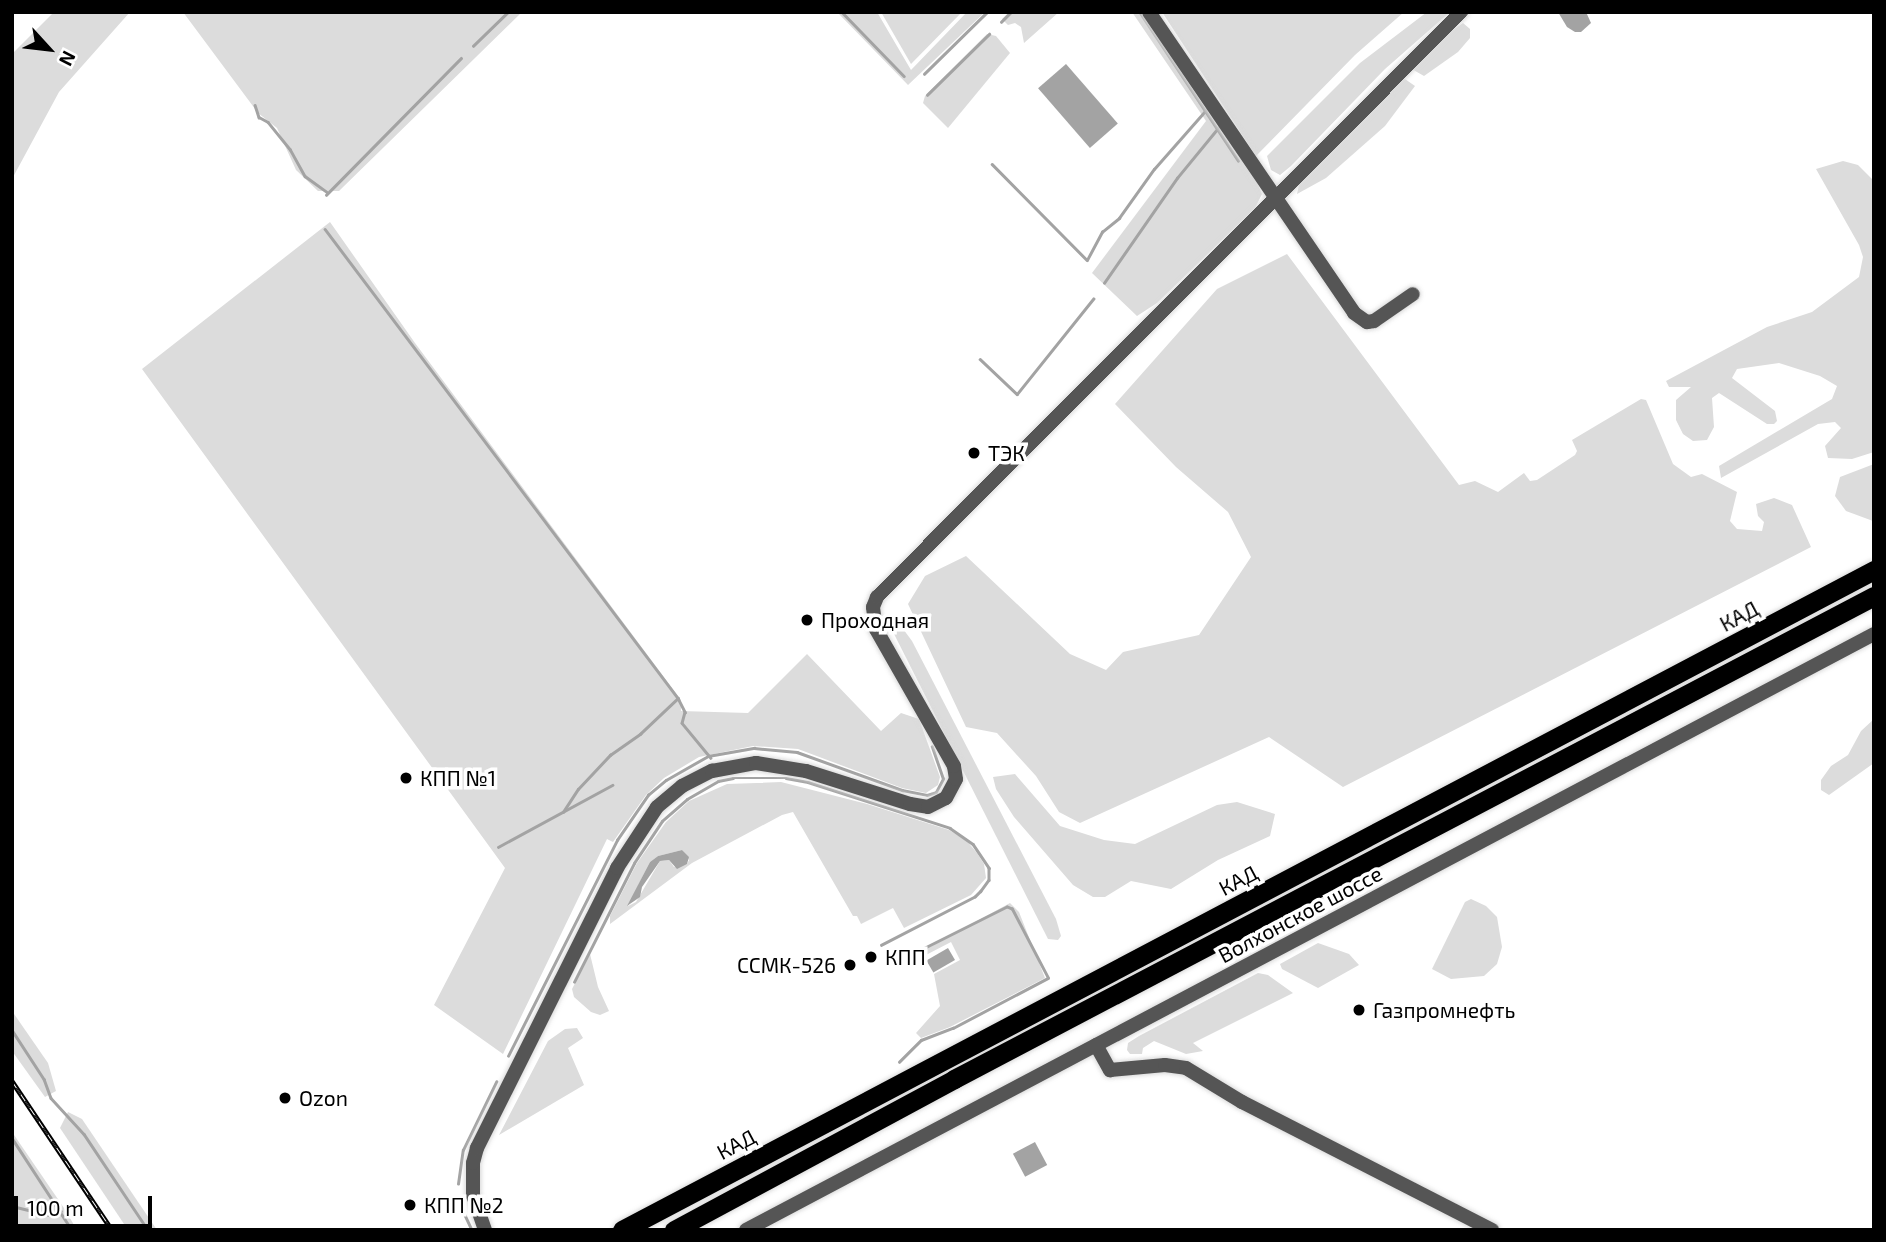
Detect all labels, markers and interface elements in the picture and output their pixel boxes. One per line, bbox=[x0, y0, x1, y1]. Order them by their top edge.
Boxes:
north arrow bbox=[14, 14, 84, 84]
text: N bbox=[55, 47, 82, 70]
place label: ТЭК bbox=[988, 440, 1025, 466]
marker: ТЭК bbox=[966, 445, 982, 461]
street label: КАД bbox=[1715, 595, 1763, 637]
place label: Проходная bbox=[821, 607, 929, 633]
marker: Проходная bbox=[799, 612, 815, 628]
place label: КПП №1 bbox=[420, 765, 496, 791]
marker: КПП №1 bbox=[398, 770, 414, 786]
street label: КАД bbox=[1214, 859, 1262, 901]
street label: Волхонское шоссе bbox=[1214, 860, 1386, 968]
place label: КПП bbox=[885, 944, 926, 970]
marker: КПП bbox=[863, 949, 879, 965]
place label: ССМК-526 bbox=[737, 952, 836, 978]
marker: ССМК-526 bbox=[842, 957, 858, 973]
place label: Газпромнефть bbox=[1373, 997, 1515, 1023]
marker: Газпромнефть bbox=[1351, 1002, 1367, 1018]
place label: Ozon bbox=[299, 1085, 348, 1111]
marker: Ozon bbox=[277, 1090, 293, 1106]
street label: КАД bbox=[712, 1123, 760, 1165]
scale bar bbox=[18, 1182, 156, 1226]
place label: КПП №2 bbox=[424, 1192, 504, 1218]
text: 100 m bbox=[27, 1195, 84, 1220]
marker: КПП №2 bbox=[402, 1197, 418, 1213]

